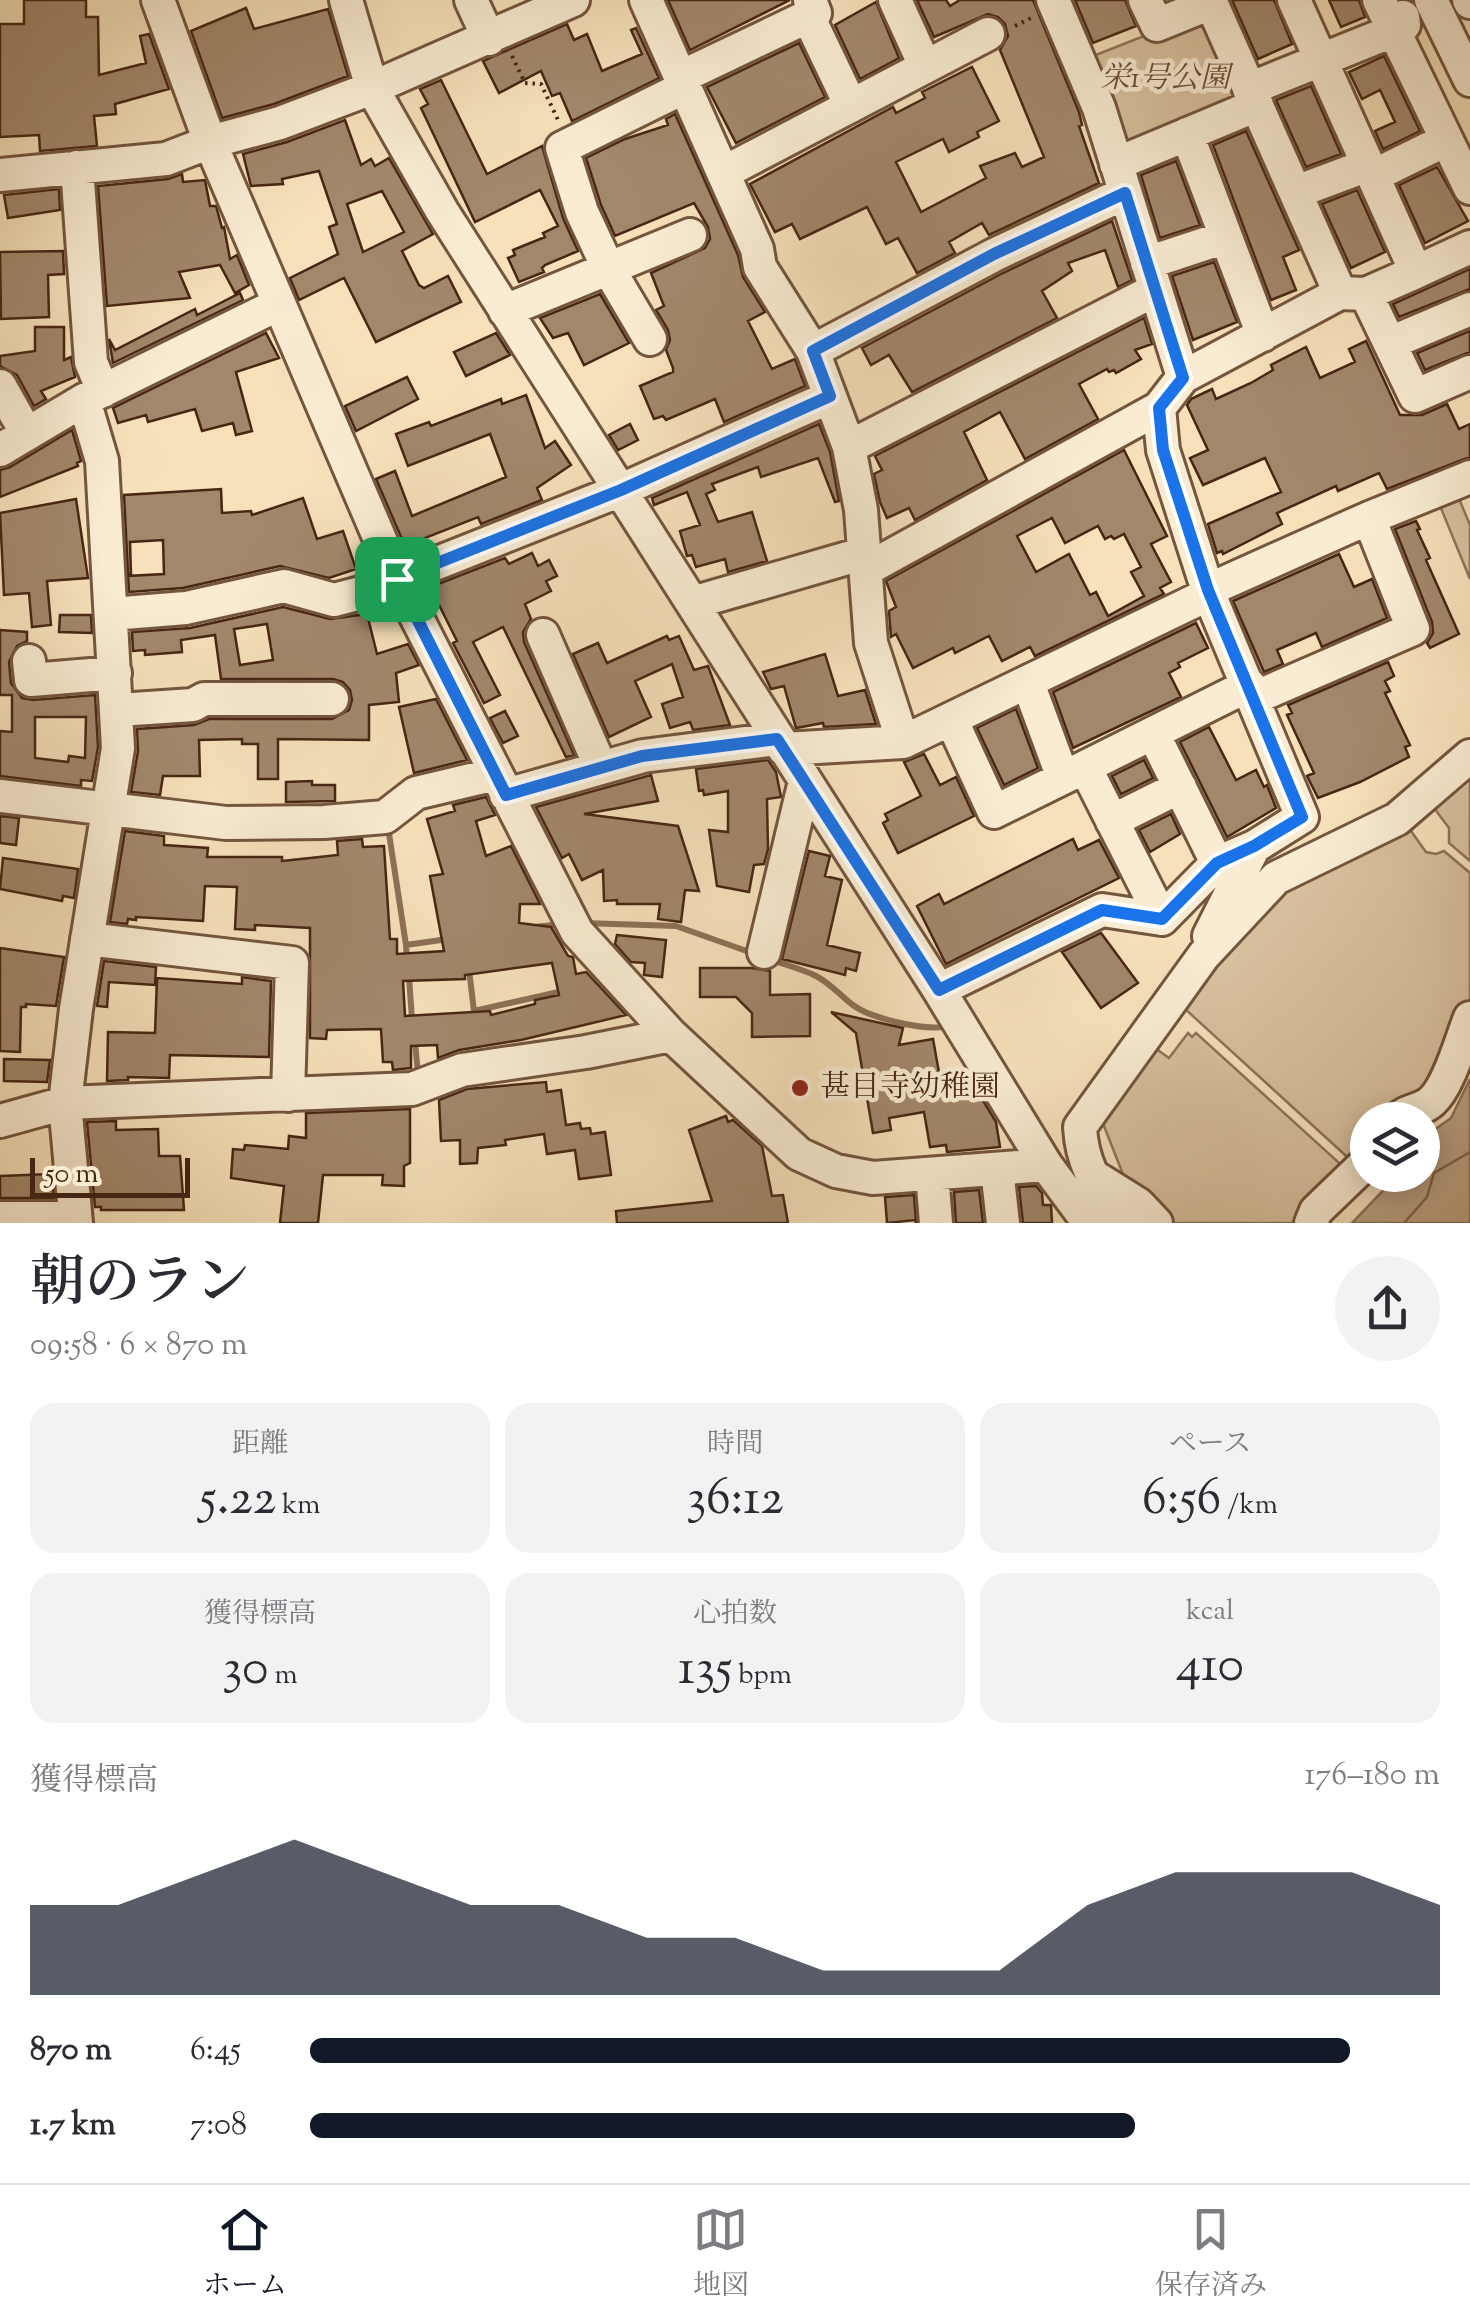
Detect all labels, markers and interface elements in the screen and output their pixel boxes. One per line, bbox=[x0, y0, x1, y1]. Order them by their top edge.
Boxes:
park label: 栄1号公園 bbox=[1100, 58, 1235, 101]
pin bbox=[355, 537, 440, 622]
icon: arrive bbox=[370, 552, 425, 607]
place label: 甚目寺幼稚園 bbox=[820, 1067, 1000, 1110]
marker: 甚目寺幼稚園 bbox=[789, 1077, 811, 1099]
map controls bbox=[1350, 1102, 1440, 1192]
button: layers bbox=[1350, 1102, 1440, 1192]
scale bar bbox=[30, 1153, 190, 1198]
text: 50 m bbox=[45, 1155, 99, 1195]
text: 朝のラン bbox=[30, 1246, 250, 1325]
button: share bbox=[1335, 1256, 1440, 1361]
text: 09:58 · 6 × 870 m bbox=[30, 1323, 247, 1369]
text: 距離 bbox=[232, 1425, 288, 1465]
text: 時間 bbox=[707, 1425, 763, 1465]
text: ペース bbox=[1169, 1425, 1251, 1465]
text: 5.22 bbox=[200, 1465, 276, 1537]
text: 36:12 bbox=[686, 1465, 784, 1537]
text: 6:56 bbox=[1142, 1465, 1221, 1537]
text: km bbox=[276, 1486, 320, 1526]
text: /km bbox=[1221, 1486, 1278, 1526]
text: kcal bbox=[1186, 1592, 1234, 1632]
text: 獲得標高 bbox=[204, 1595, 316, 1635]
text: 心拍数 bbox=[693, 1595, 777, 1635]
text: 410 bbox=[1176, 1632, 1244, 1704]
text: 30 bbox=[222, 1635, 269, 1707]
text: 135 bbox=[678, 1635, 732, 1707]
text: m bbox=[269, 1656, 298, 1696]
text: bpm bbox=[732, 1656, 792, 1696]
text: 176–180 m bbox=[1304, 1753, 1440, 1799]
text: 獲得標高 bbox=[30, 1759, 158, 1805]
text: 870 m bbox=[30, 2028, 112, 2074]
text: 6:45 bbox=[190, 2028, 241, 2074]
text: 1.7 km bbox=[30, 2103, 116, 2149]
text: 7:08 bbox=[190, 2103, 247, 2149]
tab: ホーム bbox=[203, 2202, 287, 2307]
tab: 地図 bbox=[693, 2202, 749, 2307]
tab: 保存済み bbox=[1155, 2202, 1267, 2307]

